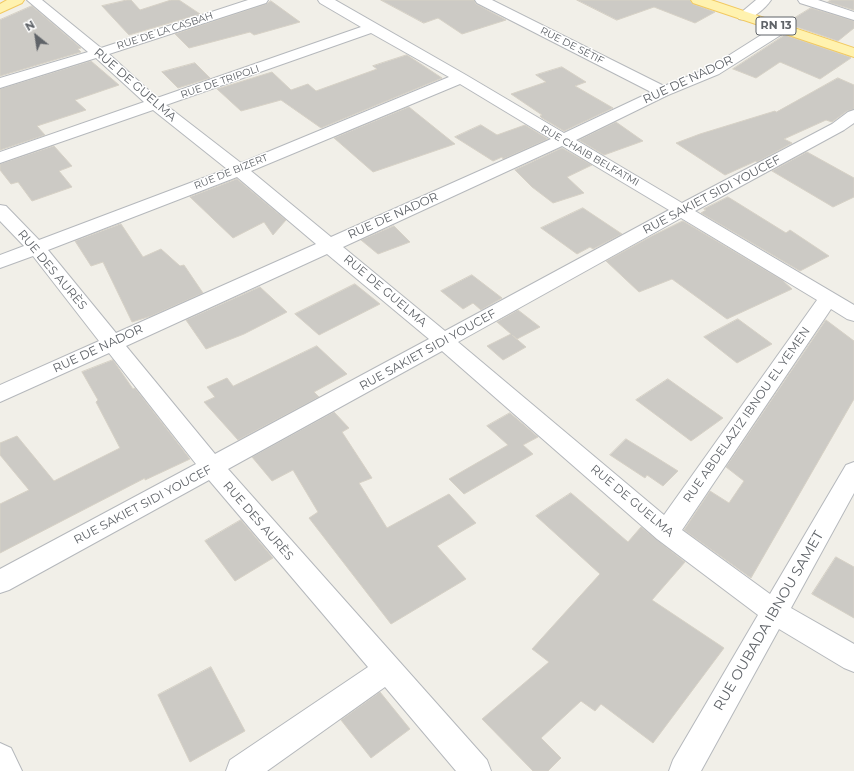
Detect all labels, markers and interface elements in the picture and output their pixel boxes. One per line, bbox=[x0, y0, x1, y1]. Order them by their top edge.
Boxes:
street label: RUE DE LA CASBAH bbox=[115, 10, 215, 52]
north arrow bbox=[16, 16, 56, 56]
text: N bbox=[23, 17, 37, 34]
road number: RN 13 bbox=[756, 17, 796, 35]
street label: RUE DE SÉTIF bbox=[538, 25, 606, 67]
street label: RUE DE GUELMA bbox=[91, 45, 179, 125]
street label: RUE DE NADOR bbox=[641, 53, 735, 107]
street label: RUE DE TRIPOLI bbox=[179, 63, 261, 101]
street label: RUE CHAIB BELFATMI bbox=[539, 123, 641, 189]
street label: RUE DE BIZERT bbox=[192, 152, 270, 192]
street label: RUE SAKIET SIDI YOUCEF bbox=[641, 152, 783, 238]
street label: RUE DE NADOR bbox=[346, 190, 440, 242]
street label: RUE DES AURÈS bbox=[14, 227, 90, 313]
street label: RUE DE GUELMA bbox=[340, 252, 430, 330]
street label: RUE SAKIET SIDI YOUCEF bbox=[357, 306, 499, 394]
street label: RUE DE NADOR bbox=[51, 322, 145, 376]
street label: RUE ABDELAZIZ IBNOU EL YEMEN bbox=[681, 324, 813, 506]
street label: RUE SAKIET SIDI YOUCEF bbox=[72, 462, 214, 548]
street label: RUE DE GUELMA bbox=[587, 462, 677, 540]
street label: RUE DES AURÈS bbox=[220, 479, 296, 563]
street label: RUE OUBADA IBNOU SAMET bbox=[711, 528, 827, 714]

